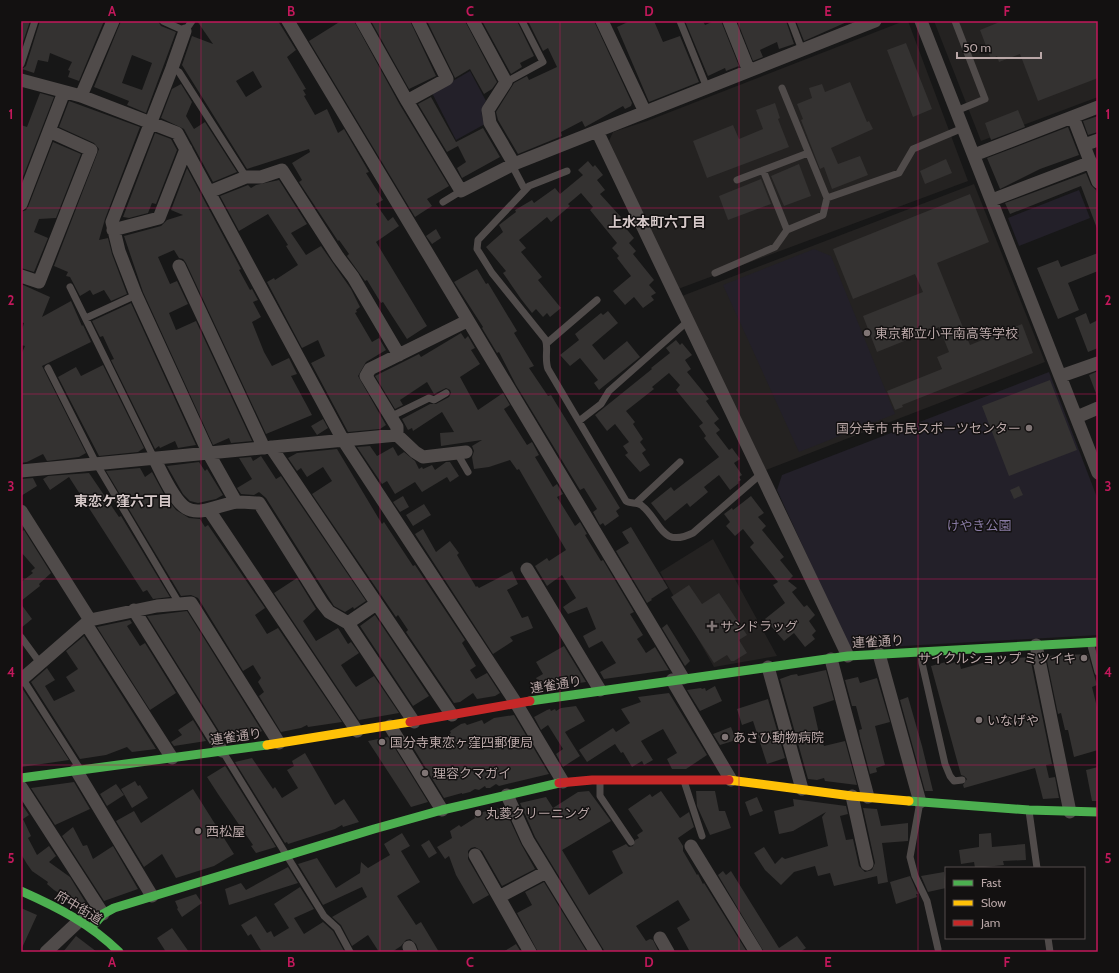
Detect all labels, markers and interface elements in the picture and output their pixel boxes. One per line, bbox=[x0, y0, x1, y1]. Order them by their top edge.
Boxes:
text: A bbox=[108, 3, 117, 19]
text: B bbox=[287, 3, 295, 19]
text: C bbox=[466, 3, 474, 19]
text: D bbox=[644, 3, 654, 19]
text: E bbox=[824, 3, 832, 19]
text: F bbox=[1004, 3, 1011, 19]
scale bar bbox=[957, 34, 1041, 60]
text: 50 m bbox=[963, 40, 991, 55]
text: 1 bbox=[9, 106, 13, 122]
text: 1 bbox=[1106, 106, 1110, 122]
district label: 上水本町六丁目 bbox=[608, 213, 706, 231]
text: 2 bbox=[8, 292, 15, 308]
text: 2 bbox=[1105, 292, 1112, 308]
place label: 東京都立小平南高等学校 bbox=[875, 325, 1018, 341]
marker: 東京都立小平南高等学校 bbox=[862, 328, 872, 338]
place label: 国分寺市 市民スポーツセンター bbox=[836, 420, 1021, 436]
marker: 国分寺市 市民スポーツセンター bbox=[1024, 423, 1034, 433]
text: 3 bbox=[7, 478, 15, 494]
text: 3 bbox=[1104, 478, 1112, 494]
district label: 東恋ケ窪六丁目 bbox=[74, 492, 172, 510]
park label: けやき公園 bbox=[946, 517, 1012, 533]
place label: サンドラッグ bbox=[720, 618, 798, 634]
marker: サンドラッグ bbox=[707, 621, 717, 631]
street label: 連雀通り bbox=[852, 632, 904, 650]
place label: サイクルショップ ミツイキ bbox=[918, 650, 1076, 666]
marker: サイクルショップ ミツイキ bbox=[1079, 653, 1089, 663]
text: 4 bbox=[7, 664, 15, 680]
text: 4 bbox=[1104, 664, 1112, 680]
street label: 連雀通り bbox=[529, 672, 583, 696]
place label: いなげや bbox=[987, 712, 1039, 728]
marker: いなげや bbox=[974, 715, 984, 725]
street label: 連雀通り bbox=[209, 724, 263, 748]
place label: あさひ動物病院 bbox=[733, 729, 824, 745]
marker: あさひ動物病院 bbox=[720, 732, 730, 742]
place label: 国分寺東恋ヶ窪四郵便局 bbox=[390, 734, 533, 750]
marker: 国分寺東恋ヶ窪四郵便局 bbox=[377, 737, 387, 747]
place label: 理容クマガイ bbox=[433, 765, 511, 781]
marker: 理容クマガイ bbox=[420, 768, 430, 778]
place label: 丸菱クリーニング bbox=[486, 805, 590, 821]
marker: 丸菱クリーニング bbox=[473, 808, 483, 818]
place label: 西松屋 bbox=[206, 823, 245, 839]
marker: 西松屋 bbox=[193, 826, 203, 836]
text: 5 bbox=[8, 850, 15, 866]
text: 5 bbox=[1105, 850, 1112, 866]
legend bbox=[945, 867, 1085, 939]
text: Fast bbox=[981, 875, 1001, 890]
street label: 府中街道 bbox=[53, 887, 105, 927]
text: Slow bbox=[981, 895, 1006, 910]
text: Jam bbox=[980, 915, 1000, 930]
text: A bbox=[108, 954, 117, 970]
text: B bbox=[287, 954, 295, 970]
text: C bbox=[466, 954, 474, 970]
text: D bbox=[644, 954, 654, 970]
text: E bbox=[824, 954, 832, 970]
text: F bbox=[1004, 954, 1011, 970]

